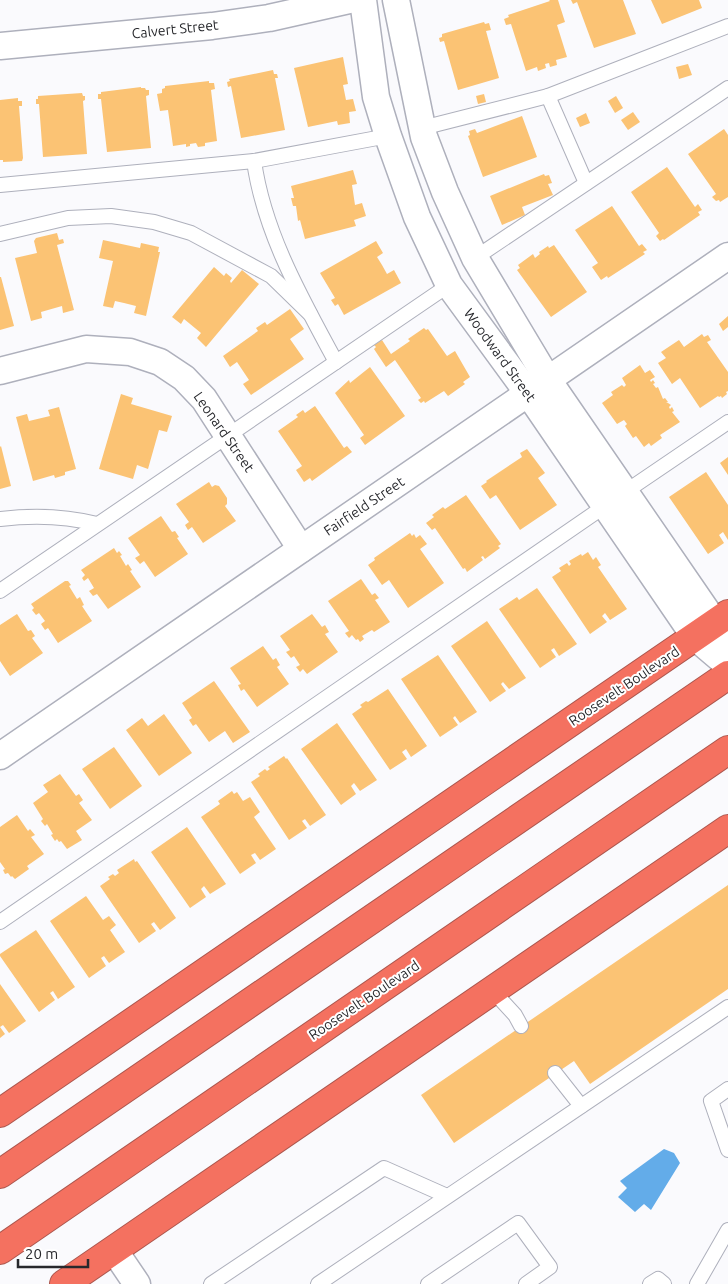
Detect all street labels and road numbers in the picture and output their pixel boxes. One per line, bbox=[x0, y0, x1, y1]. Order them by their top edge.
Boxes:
street label: Calvert Street bbox=[131, 16, 220, 42]
street label: Woodward Street bbox=[461, 305, 539, 405]
street label: Leonard Street bbox=[190, 389, 258, 475]
street label: Fairfield Street bbox=[321, 473, 408, 539]
street label: Roosevelt Boulevard bbox=[566, 643, 682, 729]
street label: Roosevelt Boulevard bbox=[306, 957, 422, 1043]

